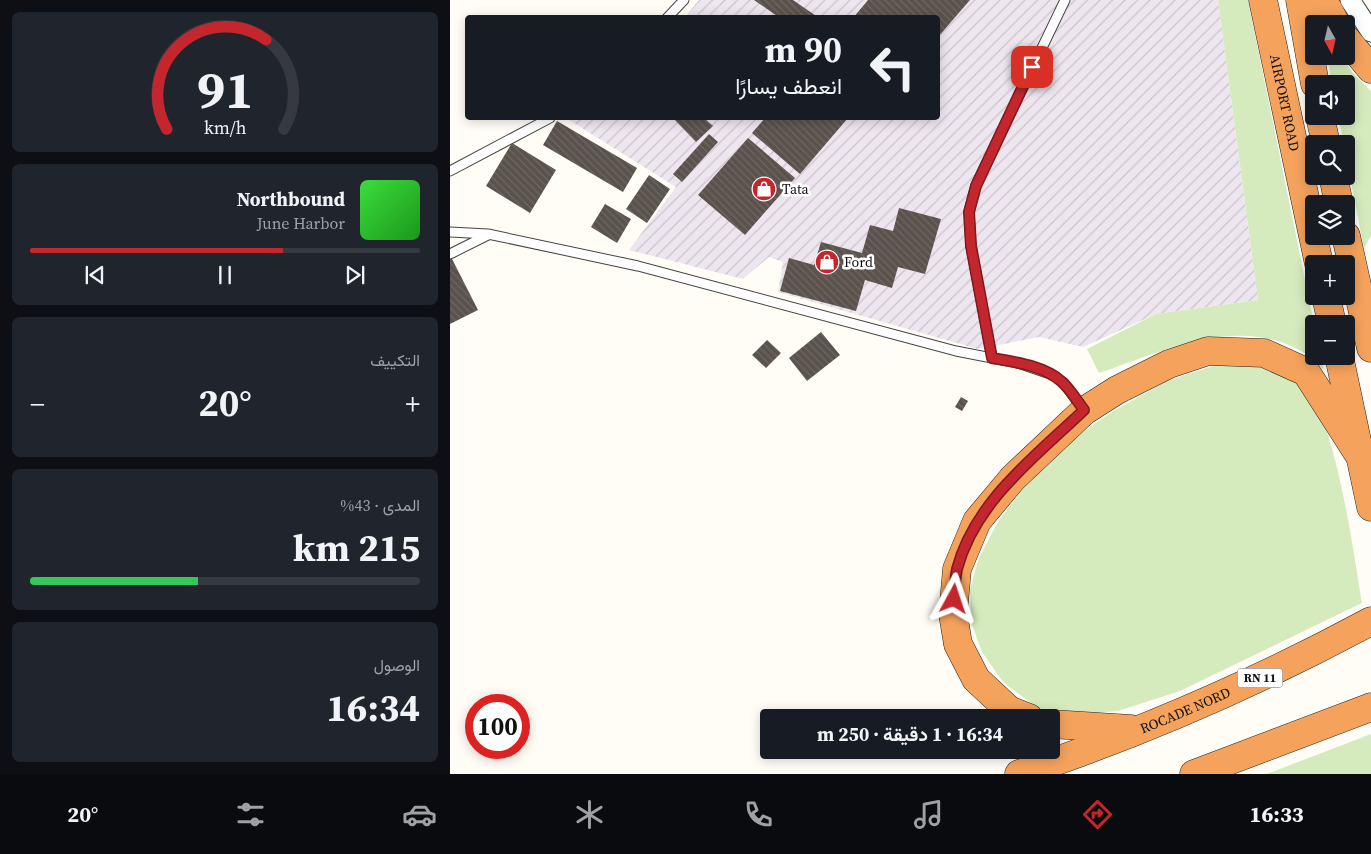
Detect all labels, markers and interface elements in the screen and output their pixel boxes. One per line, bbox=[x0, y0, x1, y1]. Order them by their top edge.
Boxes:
north arrow bbox=[1305, 15, 1355, 65]
map controls bbox=[1305, 15, 1355, 365]
text: 90 m bbox=[765, 26, 842, 74]
icon: left bbox=[860, 35, 925, 100]
pin bbox=[1011, 46, 1053, 88]
street label: AIRPORT ROAD bbox=[1265, 52, 1305, 153]
icon: arrive bbox=[1018, 53, 1046, 81]
text: 91 bbox=[197, 54, 253, 125]
text: انعطف يسارًا bbox=[735, 71, 842, 101]
button: sound bbox=[1305, 75, 1355, 125]
text: km/h bbox=[204, 115, 247, 140]
button: search bbox=[1305, 135, 1355, 185]
shop icon: Tata bbox=[751, 176, 777, 202]
place label: Tata bbox=[782, 179, 810, 199]
text: Northbound bbox=[237, 186, 345, 212]
button: layers bbox=[1305, 195, 1355, 245]
text: June Harbor bbox=[257, 212, 345, 234]
shop icon: Ford bbox=[814, 249, 840, 275]
place label: Ford bbox=[844, 252, 873, 272]
button: + bbox=[1305, 255, 1355, 305]
icon: previous bbox=[81, 261, 109, 289]
icon: pause bbox=[211, 261, 239, 289]
icon: next bbox=[341, 261, 369, 289]
button: − bbox=[1305, 315, 1355, 365]
text: التكييف bbox=[370, 349, 420, 371]
text: 20° bbox=[198, 377, 252, 429]
text: − bbox=[30, 385, 45, 423]
text: + bbox=[405, 385, 420, 423]
text: المدى · 43% bbox=[340, 494, 420, 516]
text: 215 km bbox=[293, 522, 420, 574]
position arrow bbox=[927, 572, 979, 624]
text: الوصول bbox=[374, 654, 420, 676]
road number: RN 11 bbox=[1238, 668, 1282, 688]
text: 16:34 bbox=[326, 682, 420, 734]
street label: ROCADE NORD bbox=[1137, 682, 1234, 738]
speed limit sign: 100 bbox=[465, 694, 530, 759]
text: 16:34 · 1 دقيقة · 250 m bbox=[817, 721, 1003, 747]
icon: filters bbox=[233, 797, 268, 832]
icon: car bbox=[402, 797, 437, 832]
icon: climate bbox=[572, 797, 607, 832]
icon: phone bbox=[741, 797, 776, 832]
icon: music bbox=[911, 797, 946, 832]
icon: directions bbox=[1080, 797, 1115, 832]
text: 20° bbox=[67, 799, 98, 829]
text: 16:33 bbox=[1249, 799, 1304, 829]

